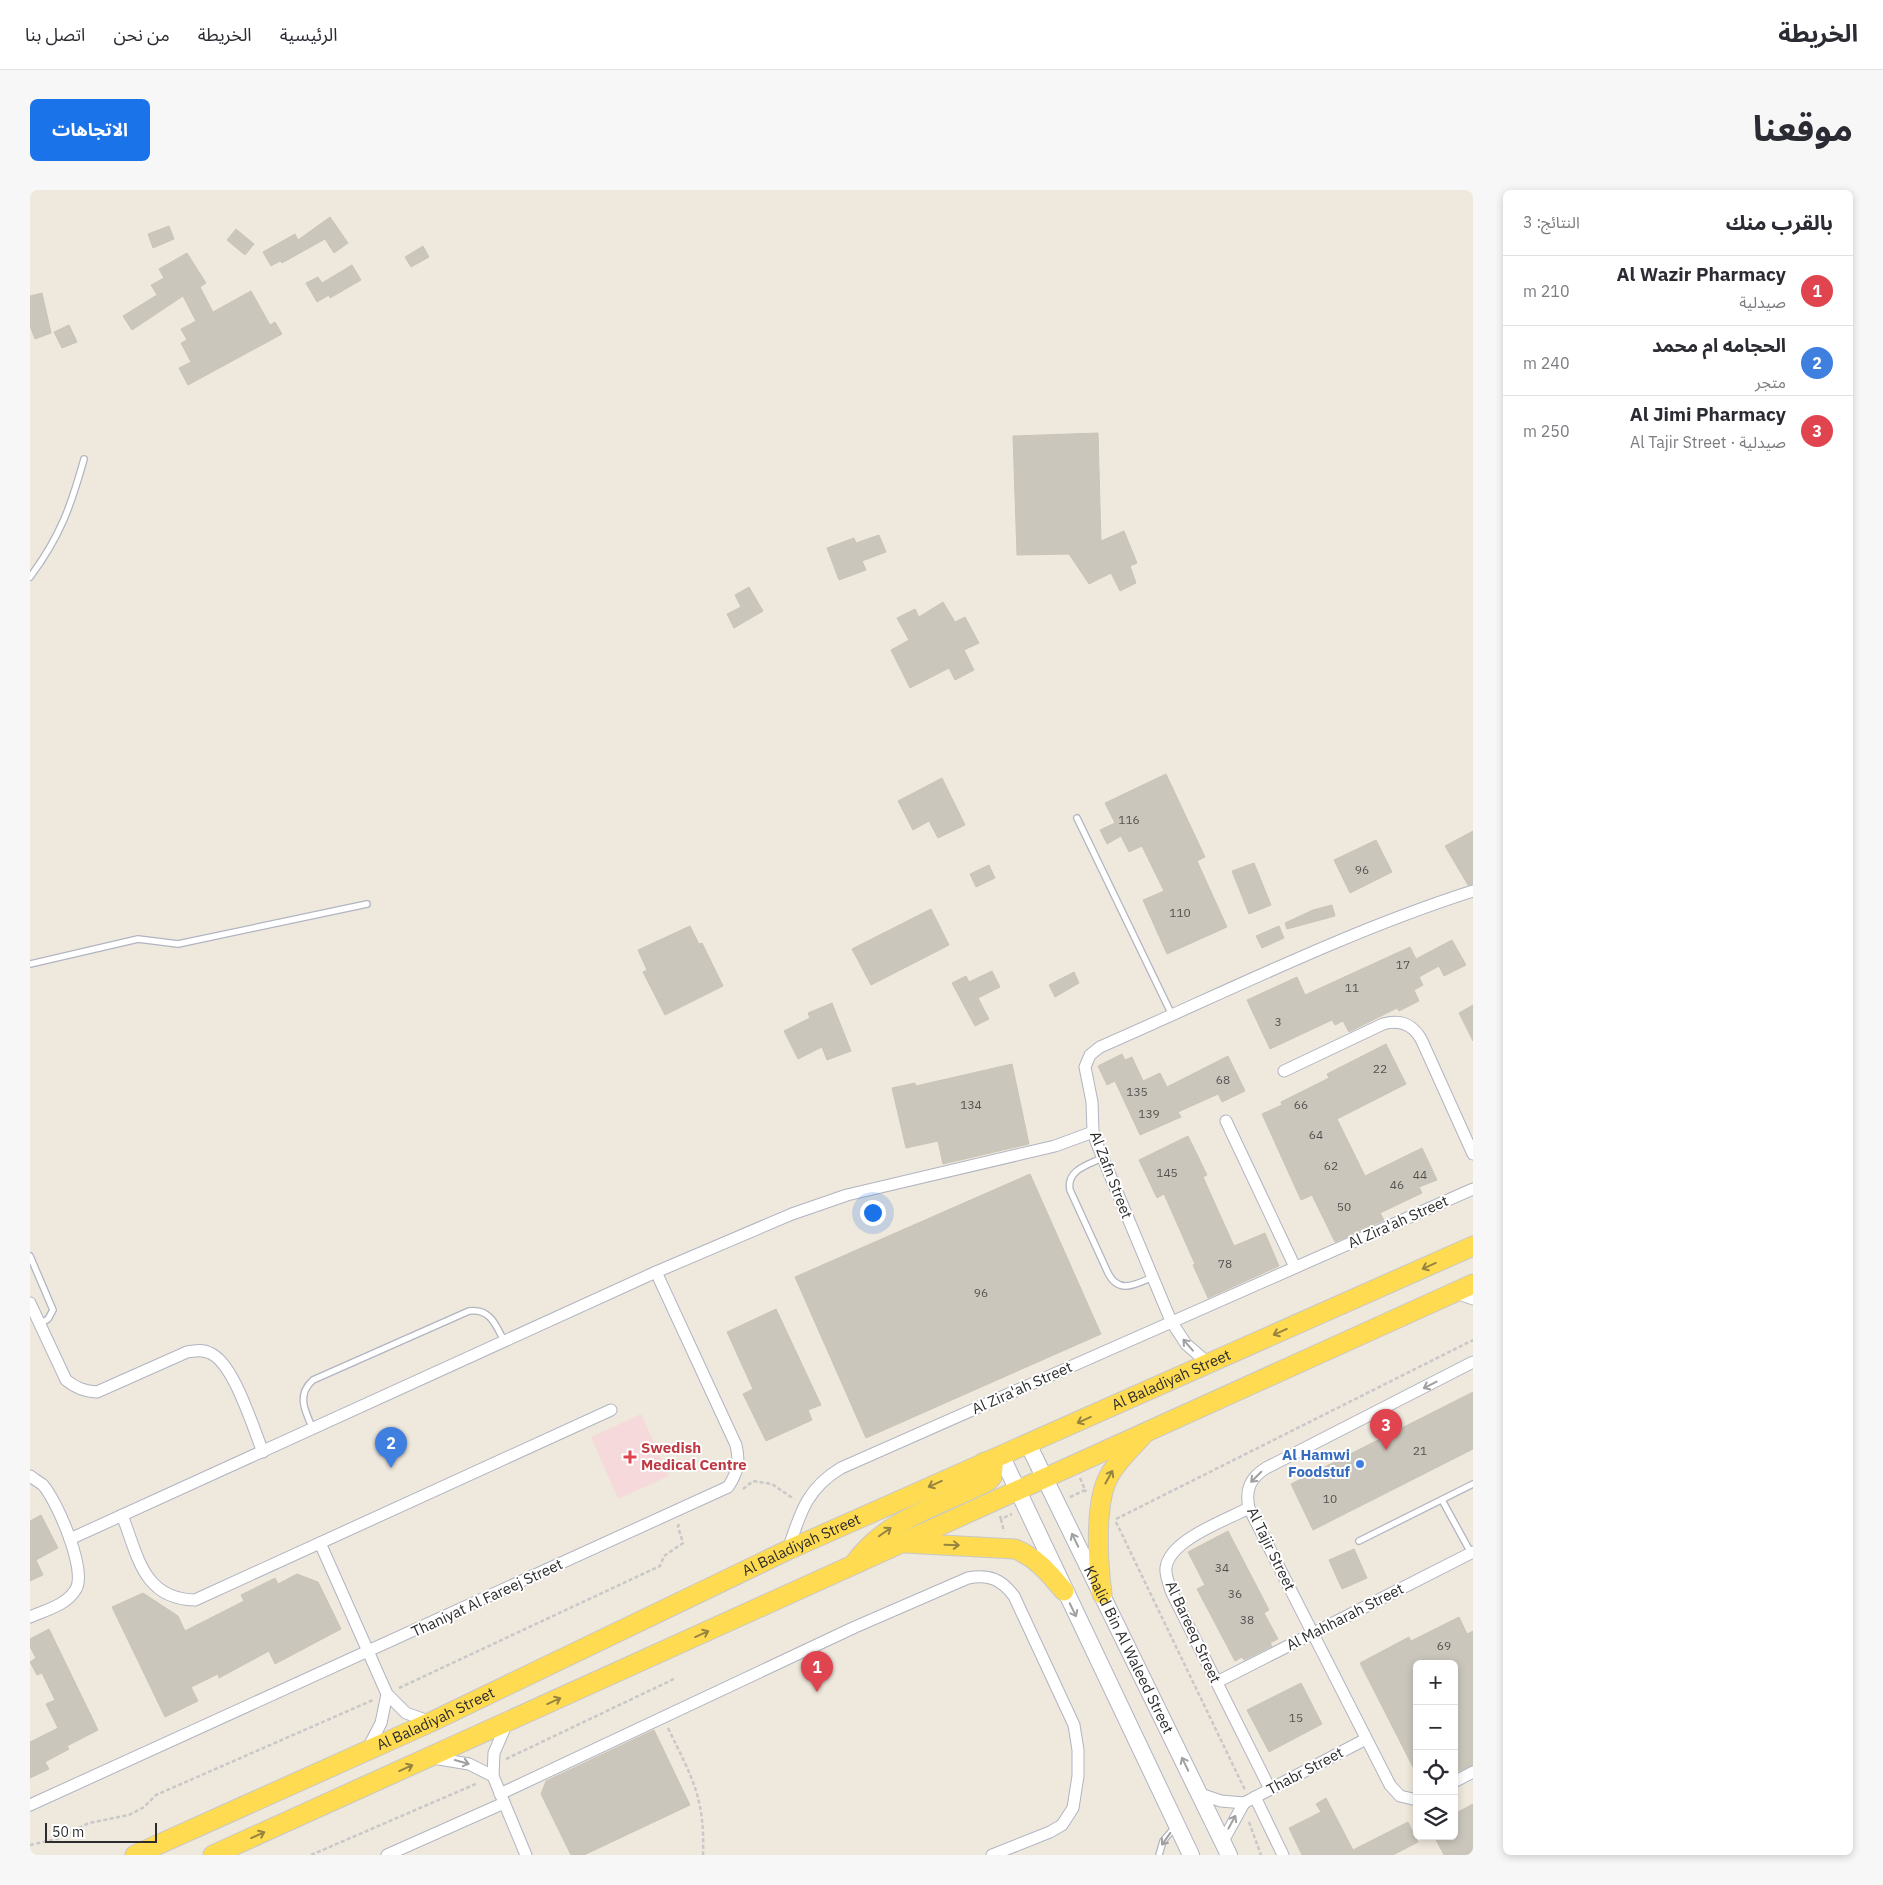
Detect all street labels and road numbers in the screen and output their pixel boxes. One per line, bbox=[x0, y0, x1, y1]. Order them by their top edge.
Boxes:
street label: Al Zafn Street bbox=[1086, 1128, 1137, 1221]
street label: Al Zira'ah Street bbox=[1345, 1191, 1451, 1252]
street label: Al Baladiyah Street bbox=[1109, 1345, 1233, 1414]
street label: Al Zira'ah Street bbox=[969, 1357, 1075, 1418]
street label: Al Tajir Street bbox=[1243, 1504, 1300, 1594]
street label: Al Baladiyah Street bbox=[739, 1509, 863, 1580]
street label: Thaniyat Al Fareej Street bbox=[408, 1554, 566, 1641]
street label: Khalid Bin Al Waleed Street bbox=[1080, 1563, 1178, 1736]
street label: Al Bareeq Street bbox=[1162, 1578, 1225, 1686]
street label: Al Mahharah Street bbox=[1283, 1579, 1407, 1654]
street label: Al Baladiyah Street bbox=[373, 1683, 498, 1754]
street label: Thabr Street bbox=[1263, 1742, 1346, 1799]

